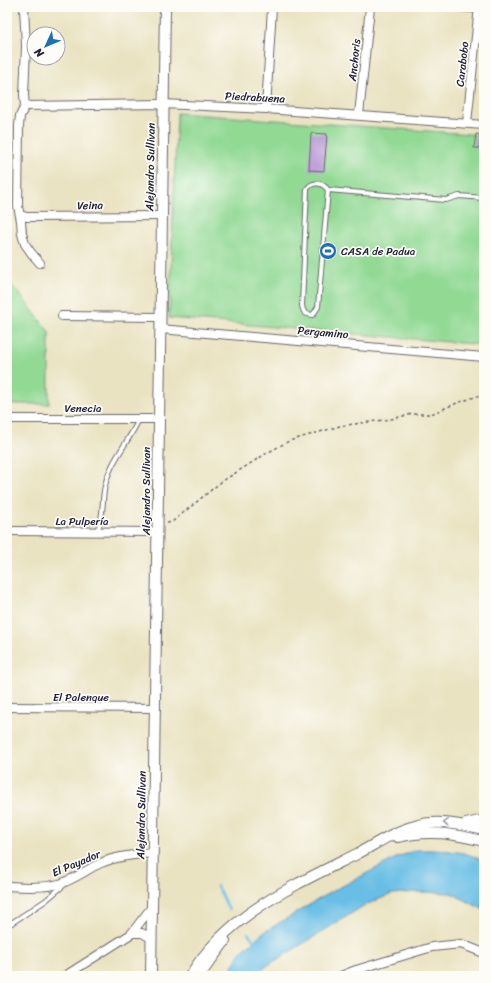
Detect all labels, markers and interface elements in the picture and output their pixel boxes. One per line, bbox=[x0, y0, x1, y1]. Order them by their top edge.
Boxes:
north arrow bbox=[26, 26, 66, 66]
street label: Anchoris bbox=[343, 37, 366, 83]
street label: Carabobo bbox=[451, 40, 474, 88]
text: N bbox=[29, 43, 49, 63]
street label: Piedrabuena bbox=[224, 86, 286, 109]
street label: Alejandro Sullivan bbox=[140, 123, 161, 212]
street label: Veina bbox=[77, 196, 104, 215]
sports icon: CASA de Padua bbox=[318, 241, 338, 261]
place label: CASA de Padua bbox=[341, 242, 416, 261]
street label: Pergamino bbox=[297, 321, 350, 344]
street label: Venecia bbox=[65, 399, 102, 418]
street label: Alejandro Sullivan bbox=[137, 447, 156, 536]
street label: La Pulpería bbox=[55, 512, 109, 531]
street label: El Palenque bbox=[53, 688, 109, 707]
street label: Alejandro Sullivan bbox=[131, 771, 152, 860]
one-way arrow bbox=[443, 819, 449, 828]
street label: El Payador bbox=[49, 844, 105, 882]

